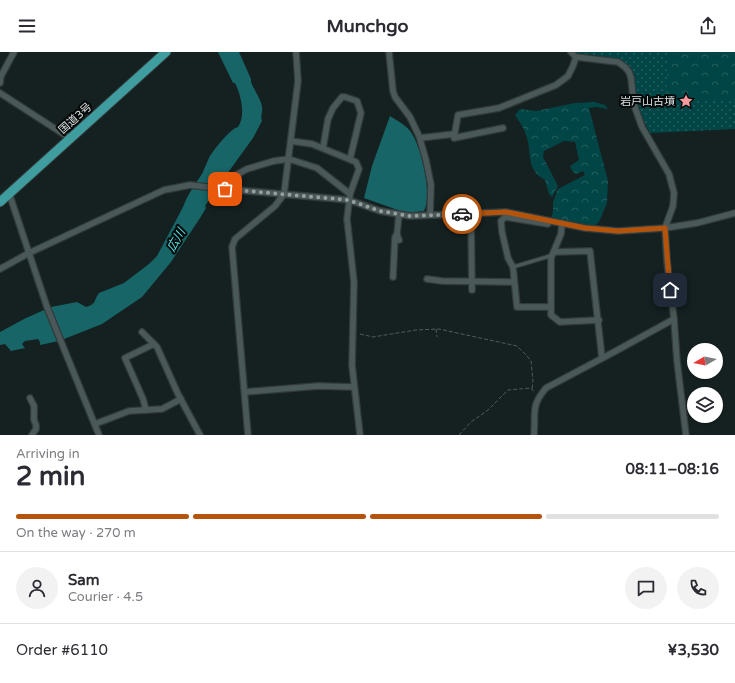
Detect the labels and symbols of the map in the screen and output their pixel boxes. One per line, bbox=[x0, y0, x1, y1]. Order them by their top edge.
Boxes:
place icon: 岩戸山古墳 bbox=[678, 93, 694, 109]
place label: 岩戸山古墳 bbox=[620, 95, 675, 108]
street label: 国道3号 bbox=[56, 100, 95, 137]
pin bbox=[208, 172, 242, 206]
courier bbox=[442, 194, 482, 234]
water label: 広川 bbox=[164, 224, 189, 254]
pin bbox=[653, 273, 687, 307]
north arrow bbox=[687, 343, 723, 379]

